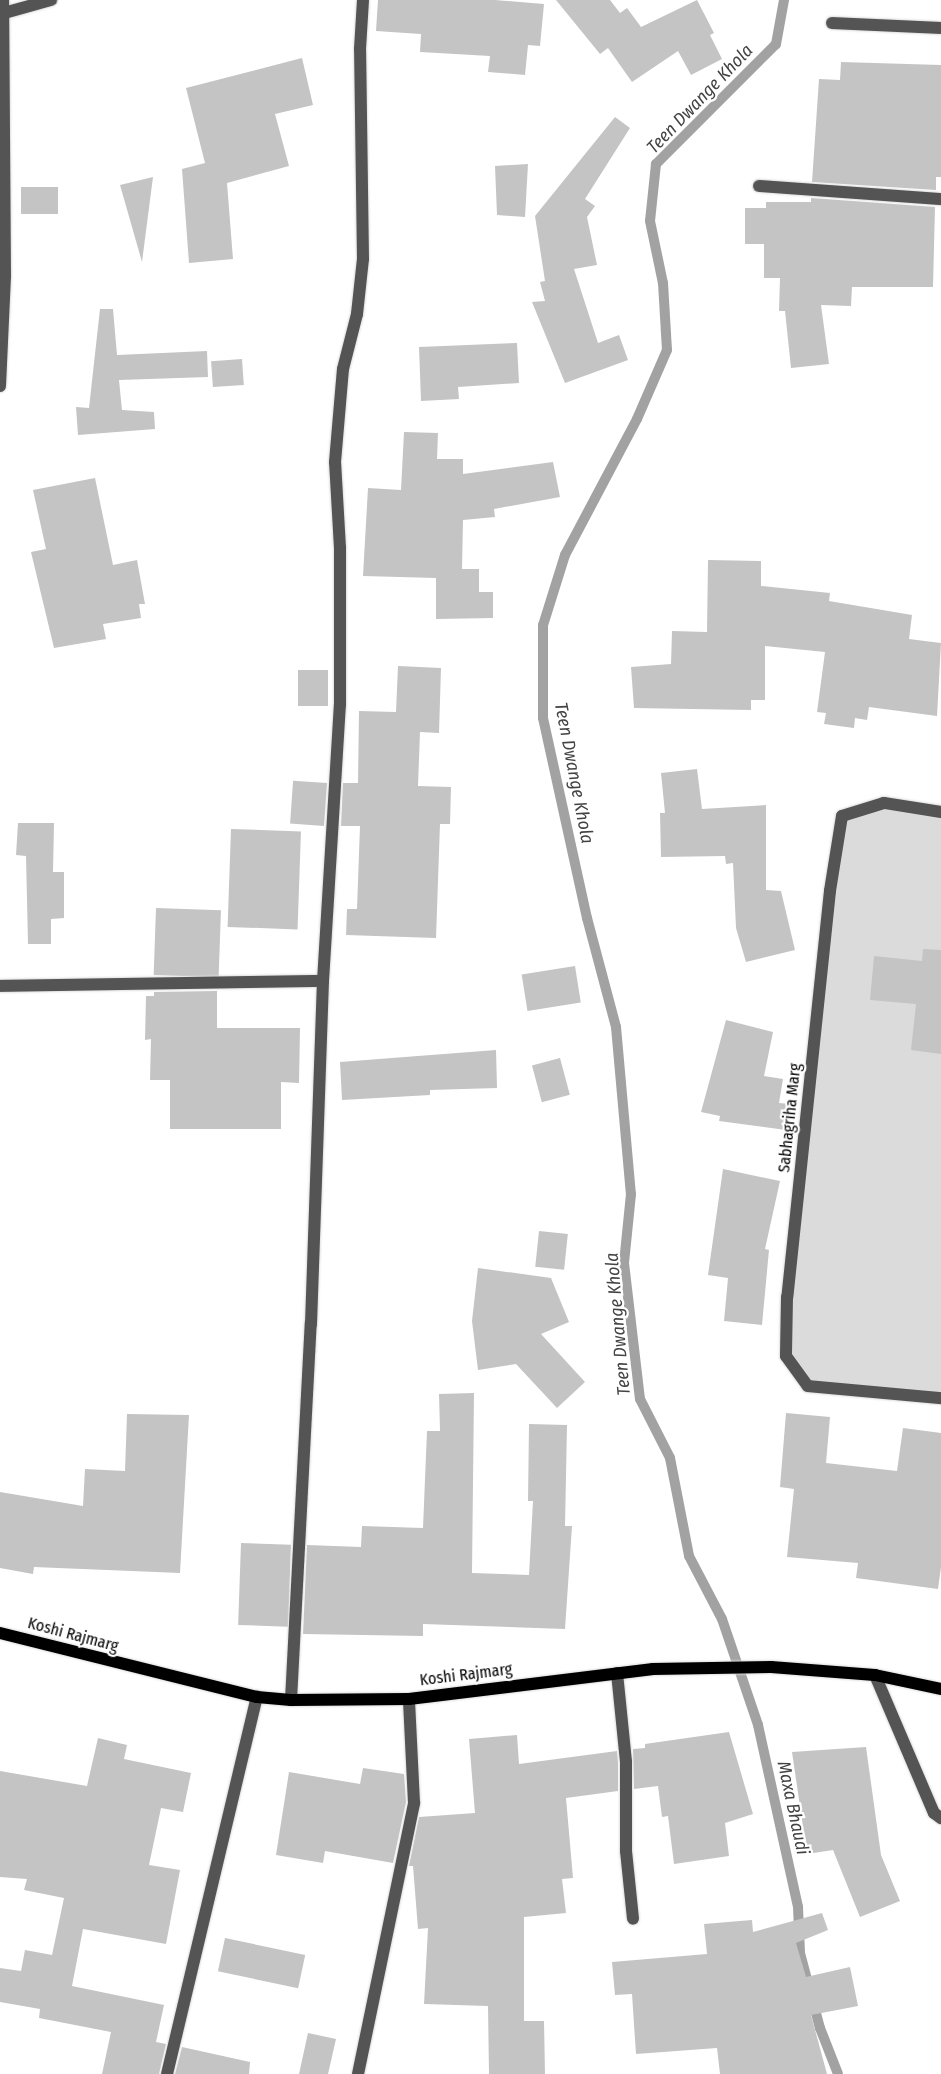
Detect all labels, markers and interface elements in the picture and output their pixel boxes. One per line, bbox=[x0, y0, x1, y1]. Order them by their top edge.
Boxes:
water label: Teen Dwange Khola bbox=[642, 40, 758, 158]
water label: Teen Dwange Khola bbox=[550, 701, 598, 845]
street label: Sabhagriha Marg bbox=[775, 1062, 805, 1174]
water label: Teen Dwange Khola bbox=[601, 1252, 635, 1396]
street label: Koshi Rajmarg bbox=[26, 1614, 120, 1656]
street label: Koshi Rajmarg bbox=[419, 1660, 513, 1690]
water label: Maxa Bhaudi bbox=[773, 1759, 813, 1857]

